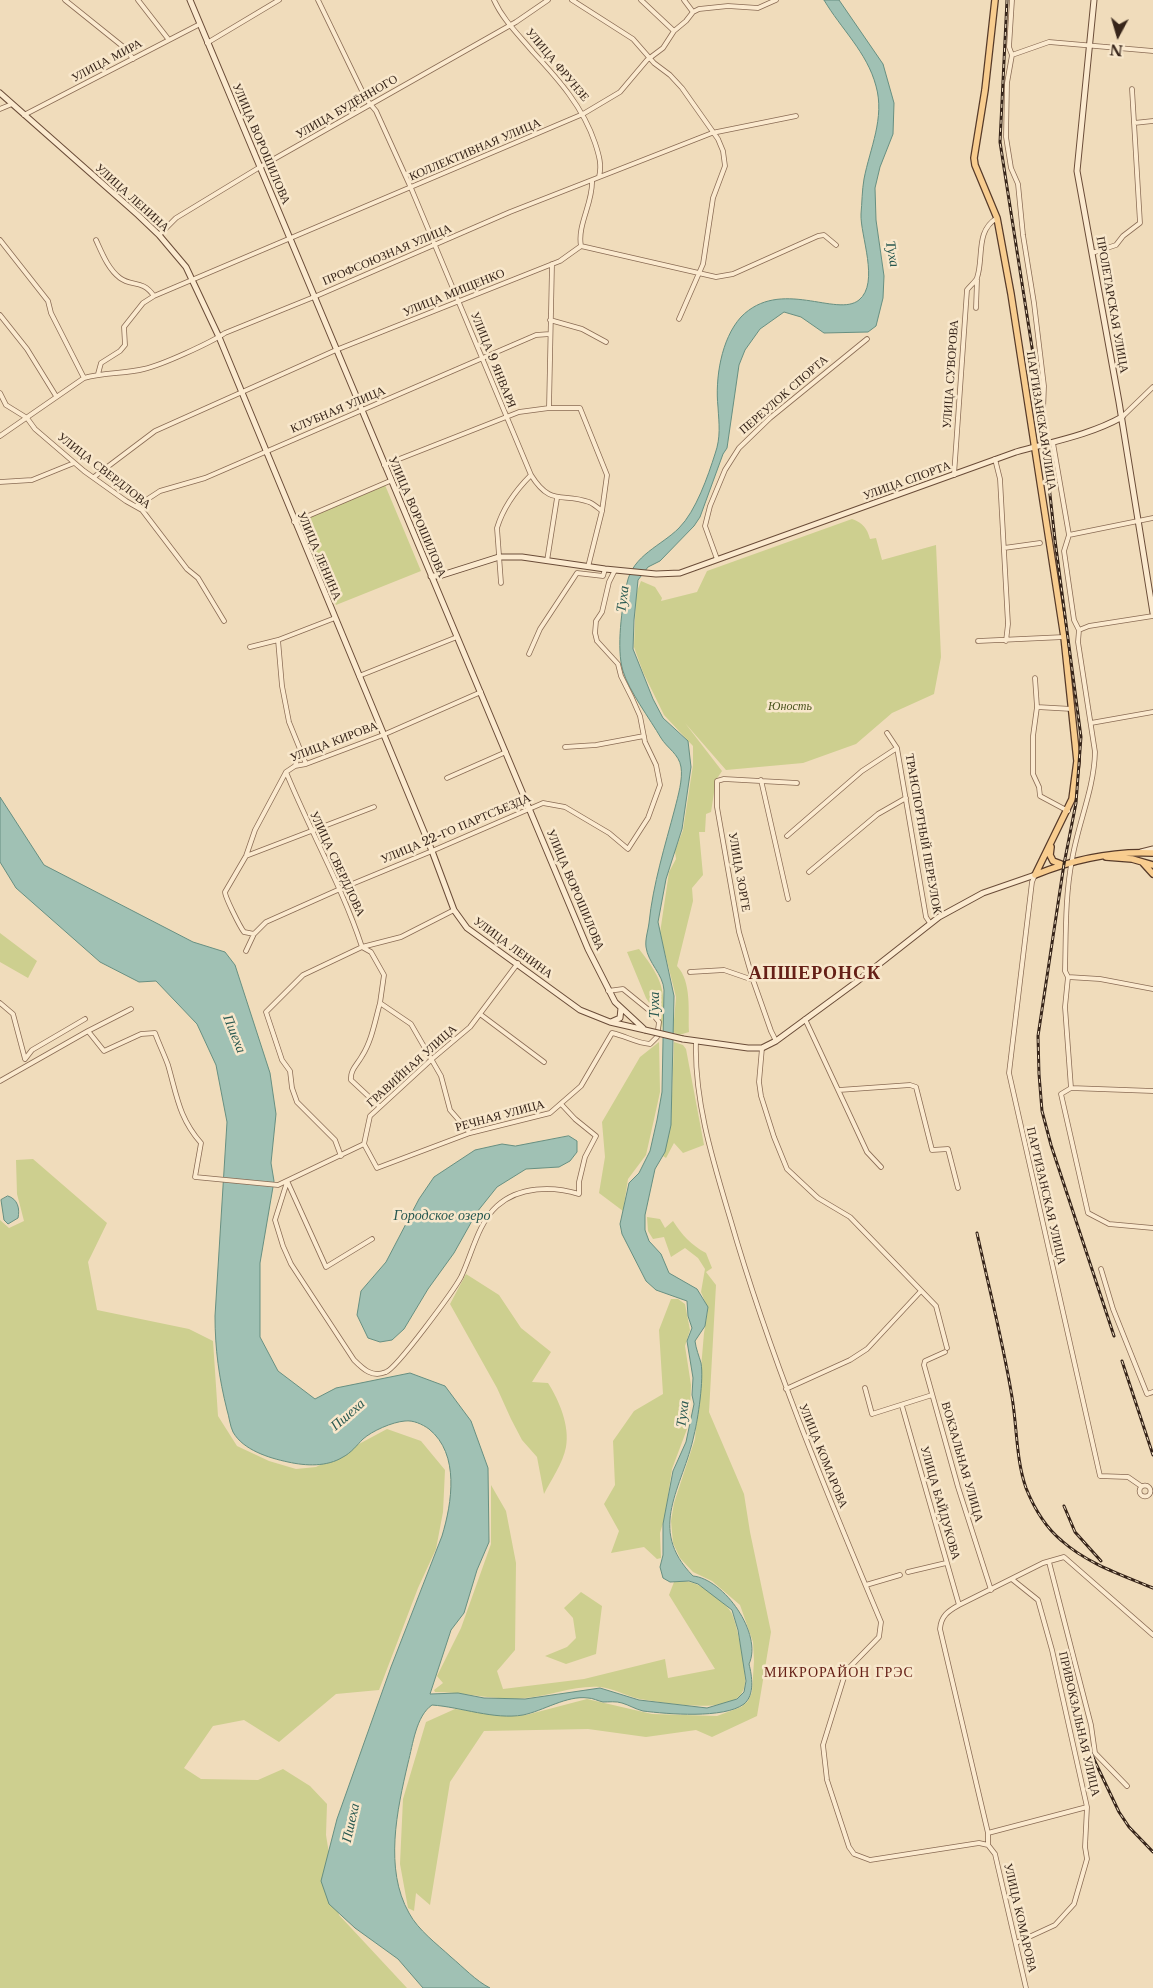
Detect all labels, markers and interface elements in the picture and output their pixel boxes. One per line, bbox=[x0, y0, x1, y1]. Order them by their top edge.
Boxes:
north arrow bbox=[1093, 10, 1143, 60]
street label: УЛИЦА ФРУНЗЕ bbox=[522, 25, 592, 105]
street label: УЛИЦА МИРА bbox=[69, 36, 145, 86]
text: N bbox=[1109, 40, 1124, 60]
street label: УЛИЦА БУДЁННОГО bbox=[293, 72, 401, 142]
street label: УЛИЦА ВОРОШИЛОВА bbox=[229, 81, 293, 207]
street label: КОЛЛЕКТИВНАЯ УЛИЦА bbox=[407, 116, 543, 184]
street label: УЛИЦА ЛЕНИНА bbox=[92, 161, 172, 235]
street label: ПРОФСОЮЗНАЯ УЛИЦА bbox=[320, 221, 454, 289]
street label: ПРОЛЕТАРСКАЯ УЛИЦА bbox=[1093, 235, 1131, 375]
water label: Туха bbox=[881, 239, 903, 269]
street label: УЛИЦА МИЩЕНКО bbox=[401, 266, 507, 320]
street label: УЛИЦА 9 ЯНВАРЯ bbox=[467, 310, 519, 410]
street label: УЛИЦА СУВОРОВА bbox=[940, 319, 962, 429]
street label: ПАРТИЗАНСКАЯ УЛИЦА bbox=[1023, 350, 1059, 492]
street label: ПЕРЕУЛОК СПОРТА bbox=[737, 353, 831, 437]
street label: КЛУБНАЯ УЛИЦА bbox=[288, 384, 388, 436]
street label: УЛИЦА СВЕРДЛОВА bbox=[54, 430, 154, 512]
street label: УЛИЦА ВОРОШИЛОВА bbox=[385, 454, 449, 580]
street label: УЛИЦА СПОРТА bbox=[861, 458, 953, 504]
street label: УЛИЦА ЛЕНИНА bbox=[294, 510, 344, 602]
water label: Туха bbox=[613, 585, 633, 613]
park label: Юность bbox=[768, 700, 812, 714]
street label: УЛИЦА КИРОВА bbox=[288, 719, 380, 765]
street label: ТРАНСПОРТНЫЙ ПЕРЕУЛОК bbox=[902, 753, 944, 915]
street label: УЛИЦА 22-ГО ПАРТСЪЕЗДА bbox=[379, 791, 533, 867]
street label: УЛИЦА СВЕРДЛОВА bbox=[306, 809, 368, 919]
street label: УЛИЦА ВОРОШИЛОВА bbox=[543, 827, 607, 953]
street label: УЛИЦА ЗОРГЕ bbox=[725, 831, 753, 913]
street label: УЛИЦА ЛЕНИНА bbox=[470, 914, 556, 982]
district label: АПШЕРОНСК bbox=[748, 963, 882, 985]
water label: Туха bbox=[647, 992, 663, 1018]
water label: Пшеха bbox=[219, 1012, 249, 1056]
street label: ГРАВИЙНАЯ УЛИЦА bbox=[364, 1022, 460, 1110]
street label: РЕЧНАЯ УЛИЦА bbox=[454, 1097, 546, 1135]
street label: ПАРТИЗАНСКАЯ УЛИЦА bbox=[1023, 1126, 1069, 1266]
water label: Городское озеро bbox=[394, 1208, 490, 1224]
water label: Пшеха bbox=[327, 1396, 369, 1434]
water label: Туха bbox=[673, 1400, 693, 1428]
street label: ВОКЗАЛЬНАЯ УЛИЦА bbox=[938, 1400, 986, 1524]
street label: УЛИЦА КОМАРОВА bbox=[795, 1401, 851, 1511]
street label: УЛИЦА БАЙДУКОВА bbox=[917, 1444, 963, 1562]
street label: ПРИВОКЗАЛЬНАЯ УЛИЦА bbox=[1055, 1650, 1103, 1798]
district label: МИКРОРАЙОН ГРЭС bbox=[762, 1665, 916, 1681]
water label: Пшеха bbox=[338, 1802, 364, 1844]
street label: УЛИЦА КОМАРОВА bbox=[1000, 1862, 1040, 1974]

